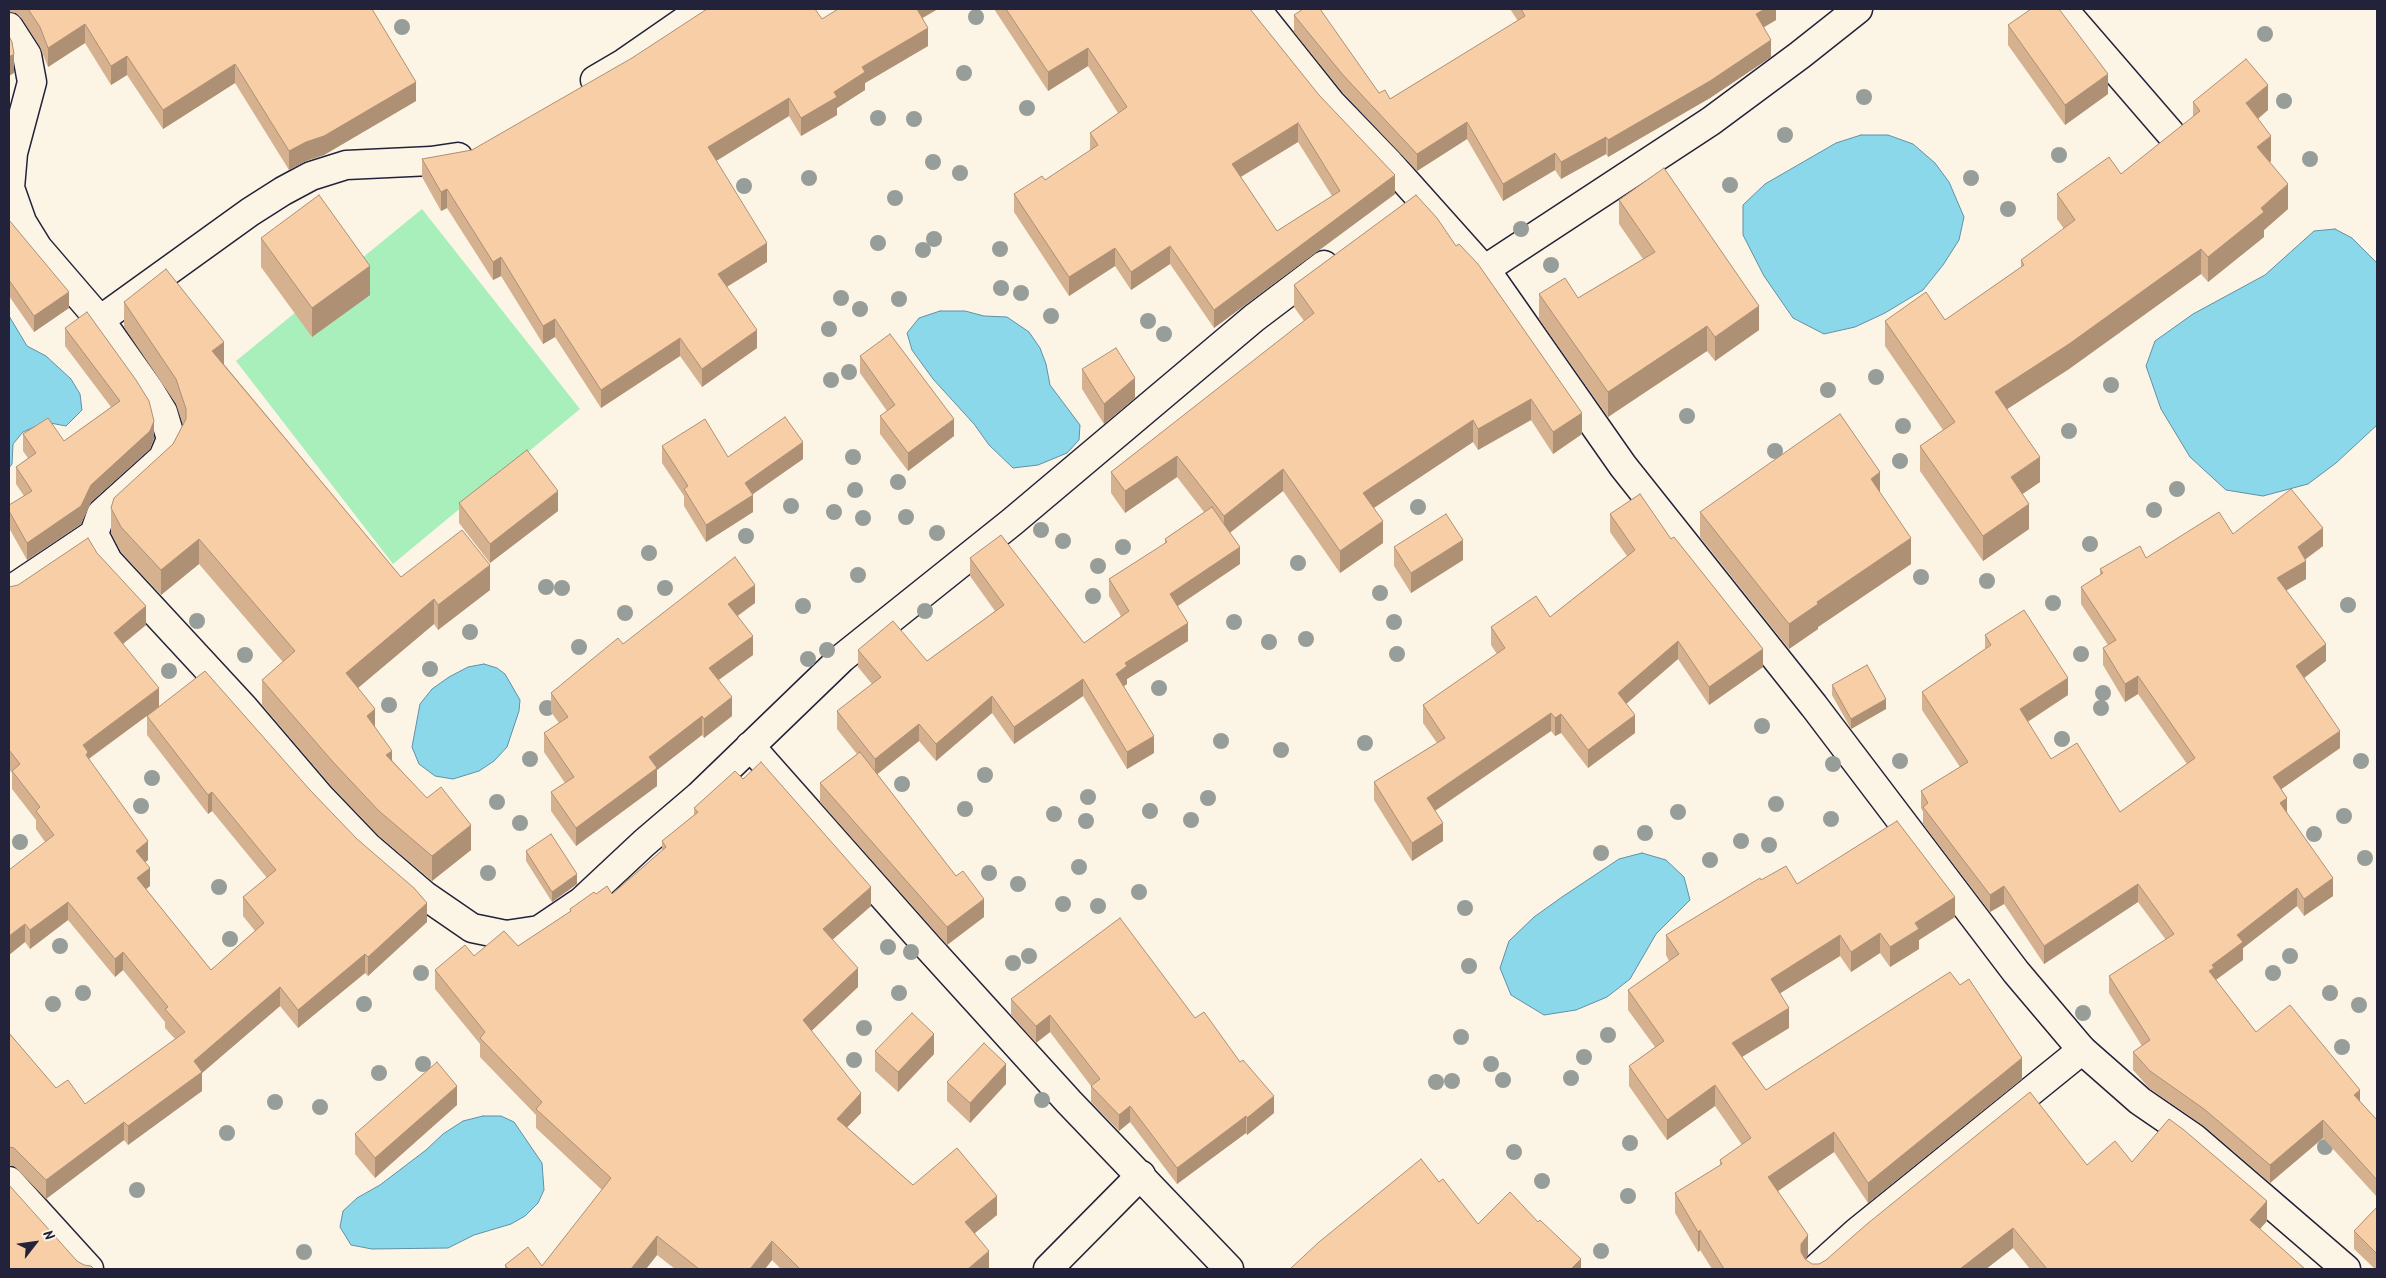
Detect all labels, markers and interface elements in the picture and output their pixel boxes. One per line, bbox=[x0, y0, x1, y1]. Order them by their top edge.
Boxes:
north arrow bbox=[10, 1218, 60, 1268]
text: N bbox=[36, 1226, 60, 1245]

